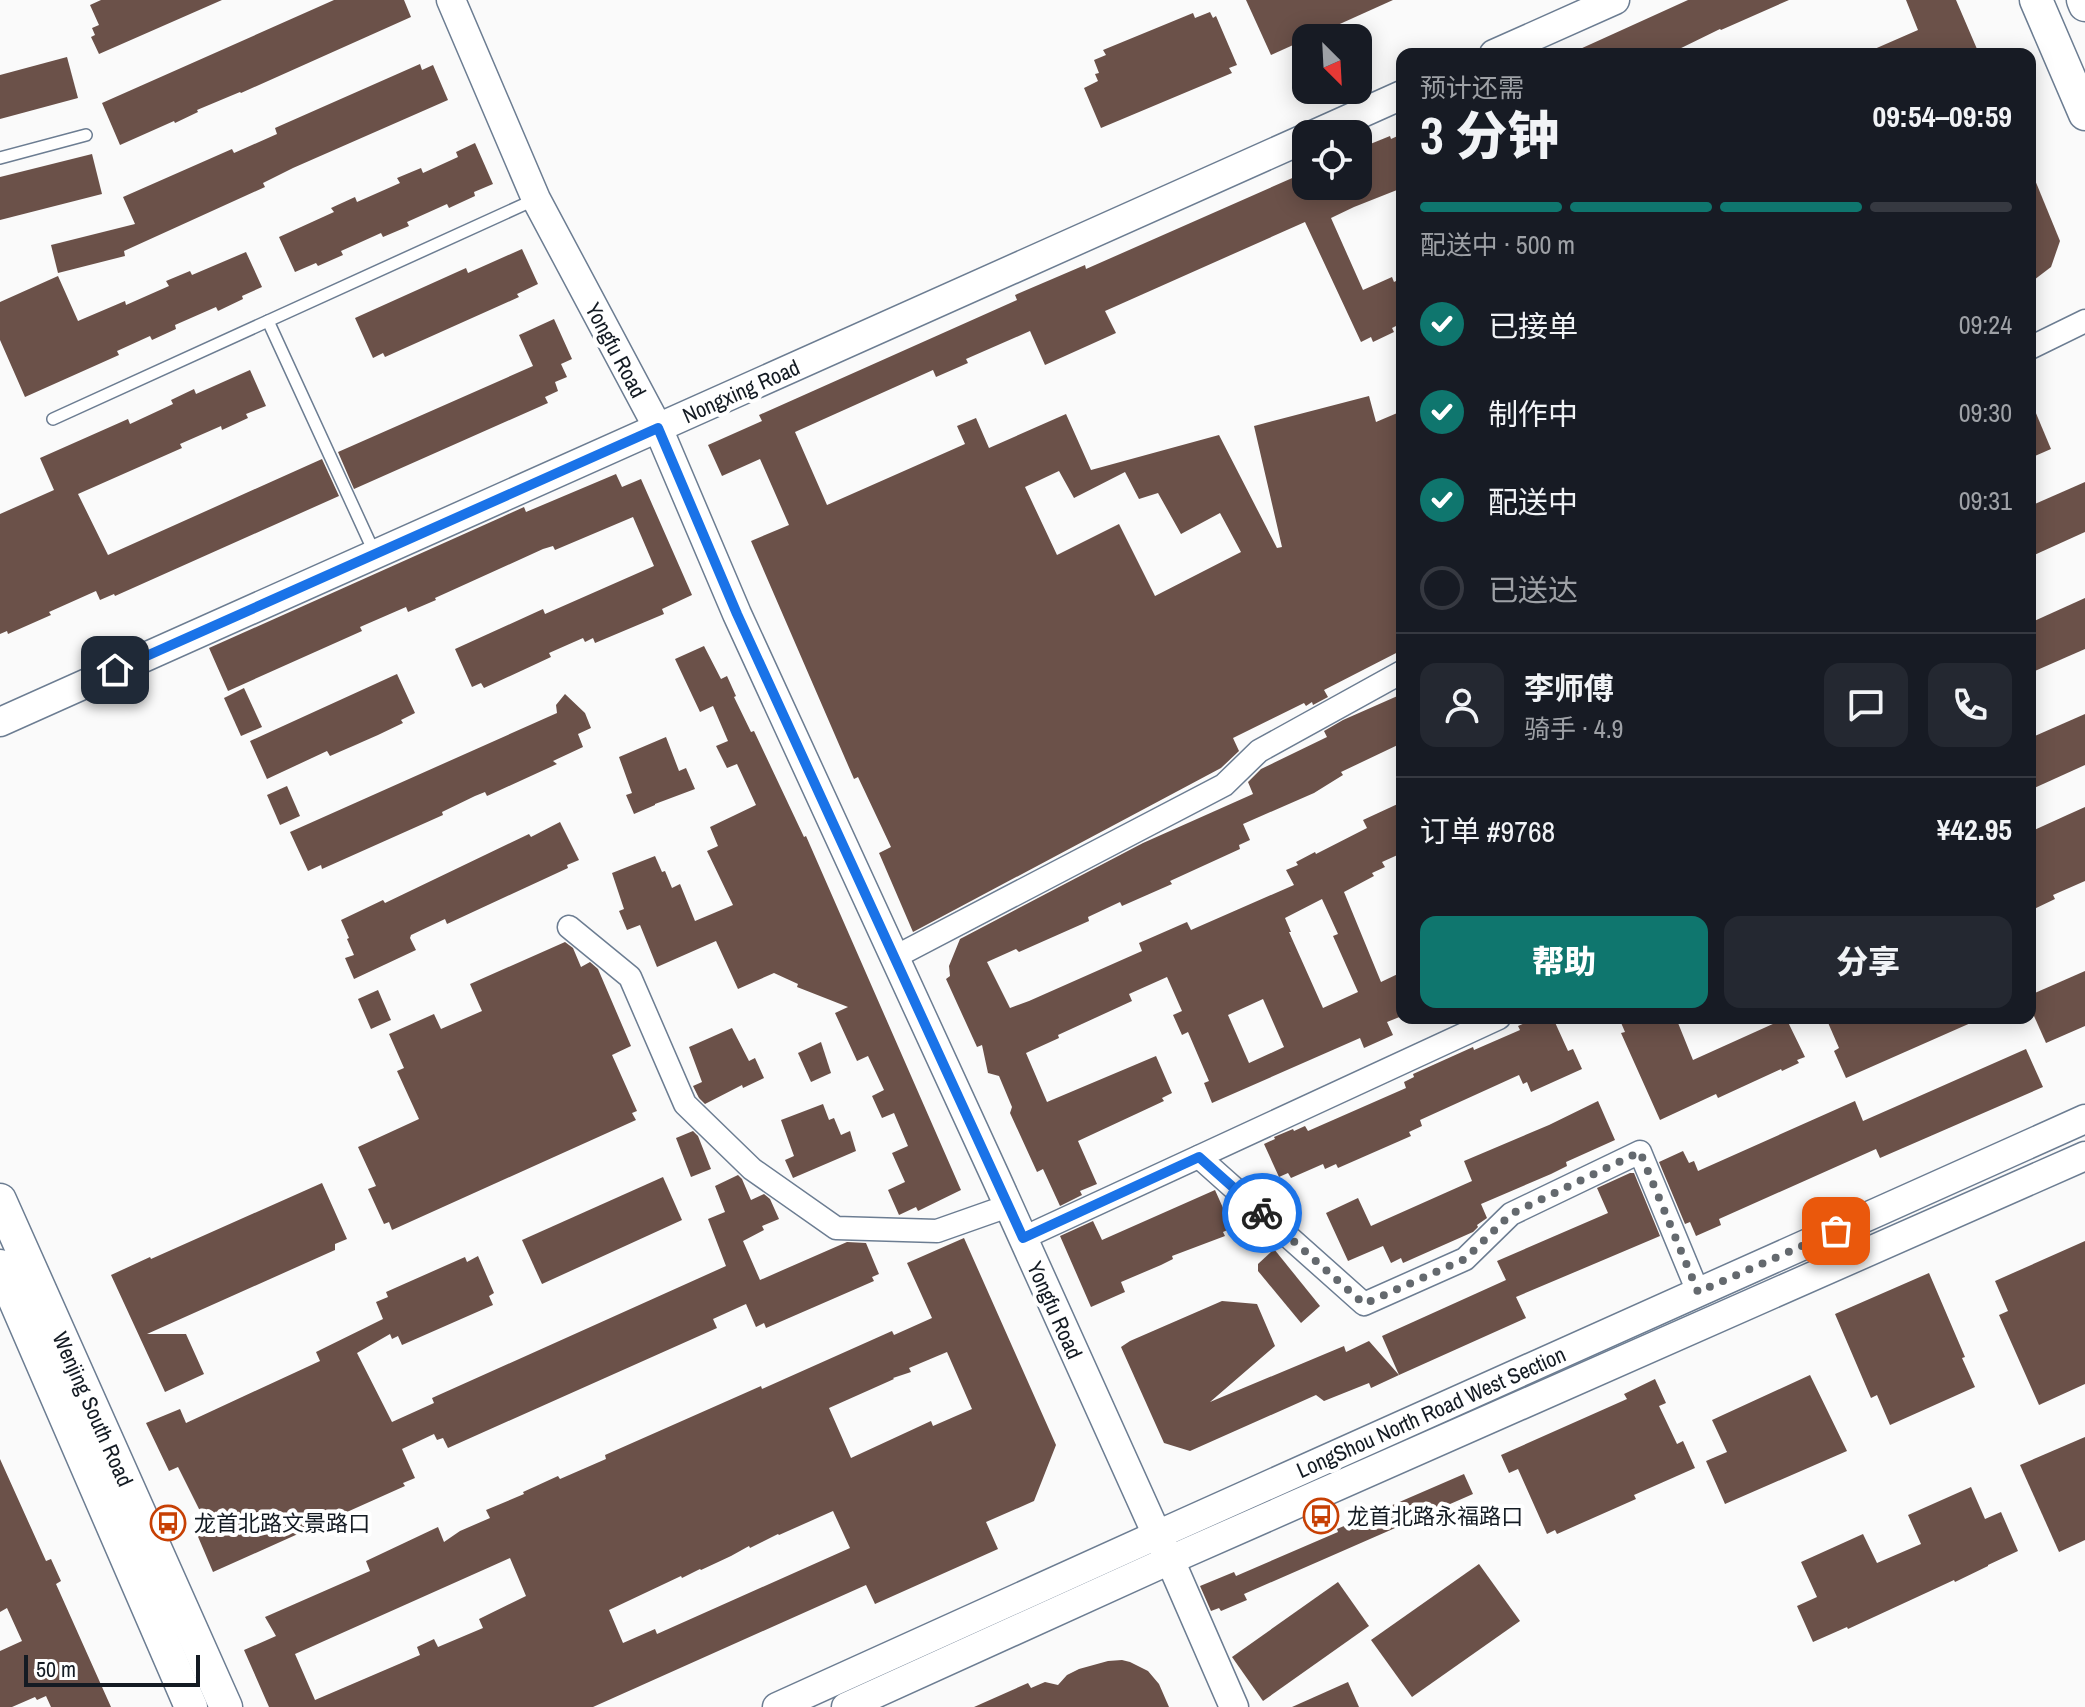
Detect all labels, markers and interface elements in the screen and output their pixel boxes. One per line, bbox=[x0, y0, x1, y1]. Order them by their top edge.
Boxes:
north arrow bbox=[1292, 24, 1372, 104]
map controls bbox=[1292, 24, 1372, 200]
text: 预计还需 bbox=[1420, 70, 1524, 105]
text: 09:54–09:59 bbox=[1873, 96, 2012, 136]
text: 3 分钟 bbox=[1420, 100, 1560, 170]
button: locate bbox=[1292, 120, 1372, 200]
text: 配送中 · 500 m bbox=[1420, 227, 1575, 262]
street label: Yongfu Road bbox=[578, 297, 654, 403]
icon: check bbox=[1420, 302, 1464, 346]
text: 已接单 bbox=[1488, 306, 1578, 346]
text: 09:24 bbox=[1959, 307, 2012, 342]
street label: Nongxing Road bbox=[678, 352, 804, 430]
icon: check bbox=[1420, 390, 1464, 434]
text: 制作中 bbox=[1488, 394, 1578, 434]
text: 09:30 bbox=[1959, 395, 2012, 430]
icon: check bbox=[1420, 478, 1464, 522]
text: 配送中 bbox=[1488, 482, 1578, 522]
text: 09:31 bbox=[1959, 483, 2012, 518]
text: 已送达 bbox=[1488, 570, 1578, 610]
pin bbox=[81, 636, 149, 704]
icon: home bbox=[93, 648, 137, 692]
button: person bbox=[1420, 663, 1504, 747]
button: chat bbox=[1824, 663, 1908, 747]
button: phone bbox=[1928, 663, 2012, 747]
text: 李师傅 bbox=[1524, 668, 1614, 708]
text: 骑手 · 4.9 bbox=[1524, 711, 1623, 746]
text: ¥42.95 bbox=[1937, 809, 2012, 849]
text: 订单 #9768 bbox=[1420, 811, 1555, 851]
button: 帮助 bbox=[1420, 916, 1708, 1008]
button: 分享 bbox=[1724, 916, 2012, 1008]
courier bbox=[1222, 1173, 1302, 1253]
icon: bike bbox=[1240, 1191, 1284, 1235]
pin bbox=[1802, 1197, 1870, 1265]
icon: bag bbox=[1814, 1209, 1858, 1253]
street label: Yongfu Road bbox=[1020, 1256, 1090, 1364]
street label: Wenjing South Road bbox=[46, 1327, 140, 1491]
street label: LongShou North Road West Section bbox=[1292, 1339, 1570, 1485]
bus stop icon: 龙首北路永福路口 bbox=[1302, 1497, 1340, 1535]
place label: 龙首北路永福路口 bbox=[1347, 1501, 1523, 1531]
bus stop icon: 龙首北路文景路口 bbox=[149, 1504, 187, 1542]
place label: 龙首北路文景路口 bbox=[194, 1508, 370, 1538]
scale bar bbox=[24, 1651, 200, 1687]
text: 50 m bbox=[36, 1654, 76, 1684]

